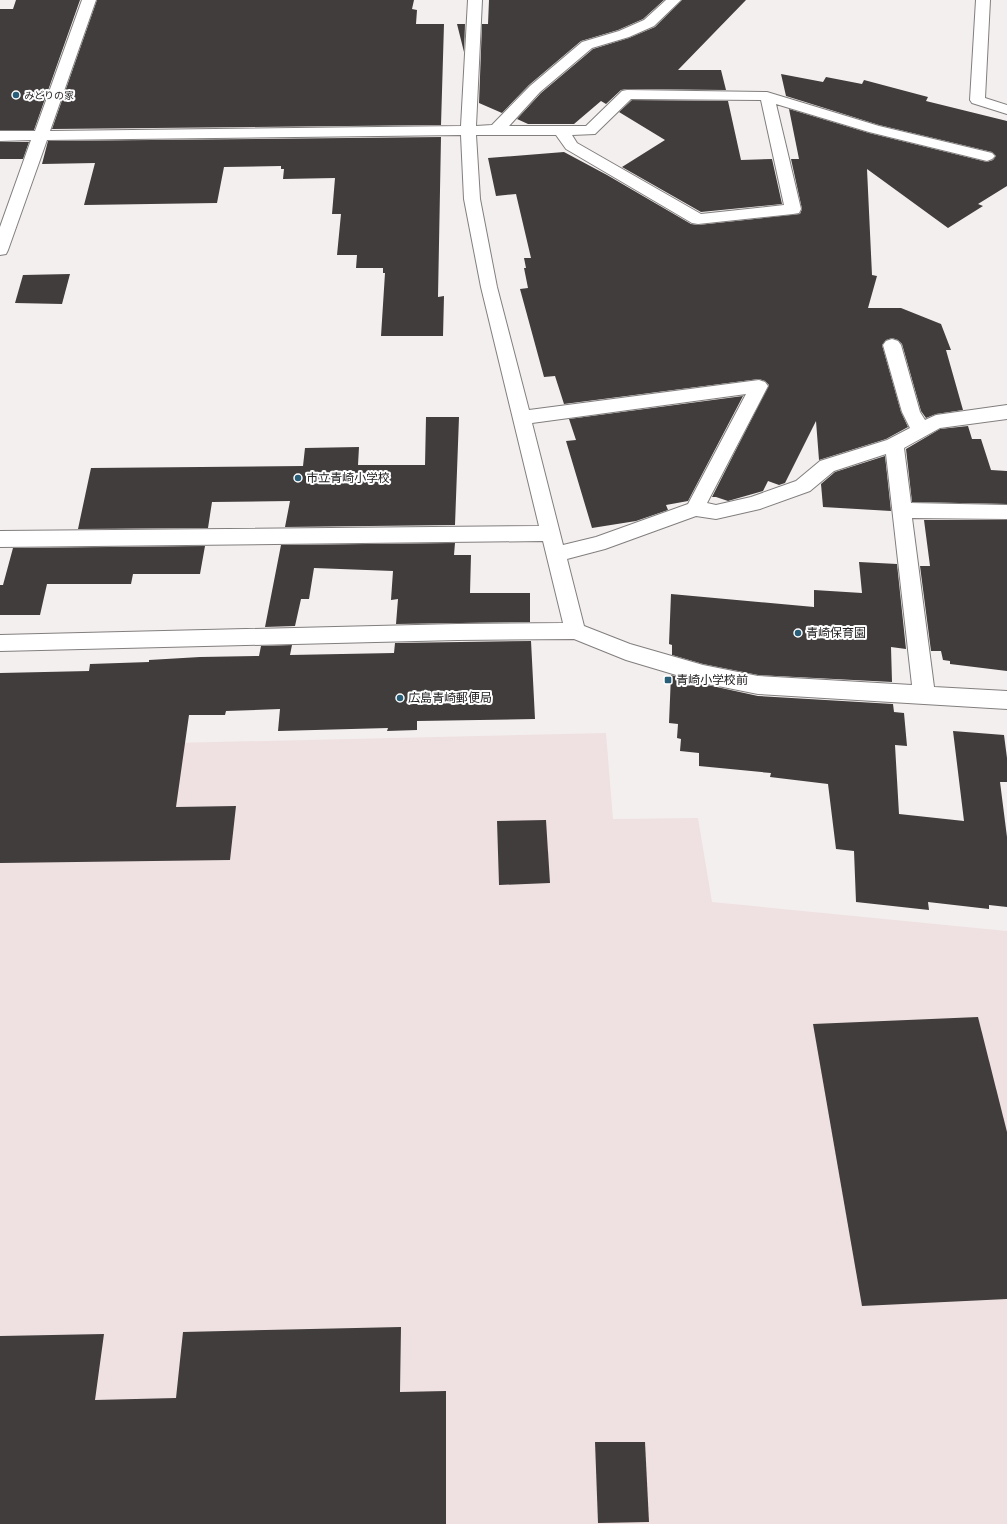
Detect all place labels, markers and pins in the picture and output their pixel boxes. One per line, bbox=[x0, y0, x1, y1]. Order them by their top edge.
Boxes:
place label: みどりの家 bbox=[24, 89, 74, 102]
marker: みどりの家 bbox=[11, 90, 21, 100]
place label: 市立青崎小学校 bbox=[306, 470, 390, 486]
marker: 市立青崎小学校 bbox=[293, 473, 303, 483]
place label: 青崎保育園 bbox=[806, 625, 866, 641]
marker: 青崎保育園 bbox=[793, 628, 803, 638]
place label: 青崎小学校前 bbox=[676, 672, 748, 688]
marker: 青崎小学校前 bbox=[663, 675, 673, 685]
place label: 広島青崎郵便局 bbox=[408, 690, 492, 706]
marker: 広島青崎郵便局 bbox=[395, 693, 405, 703]

